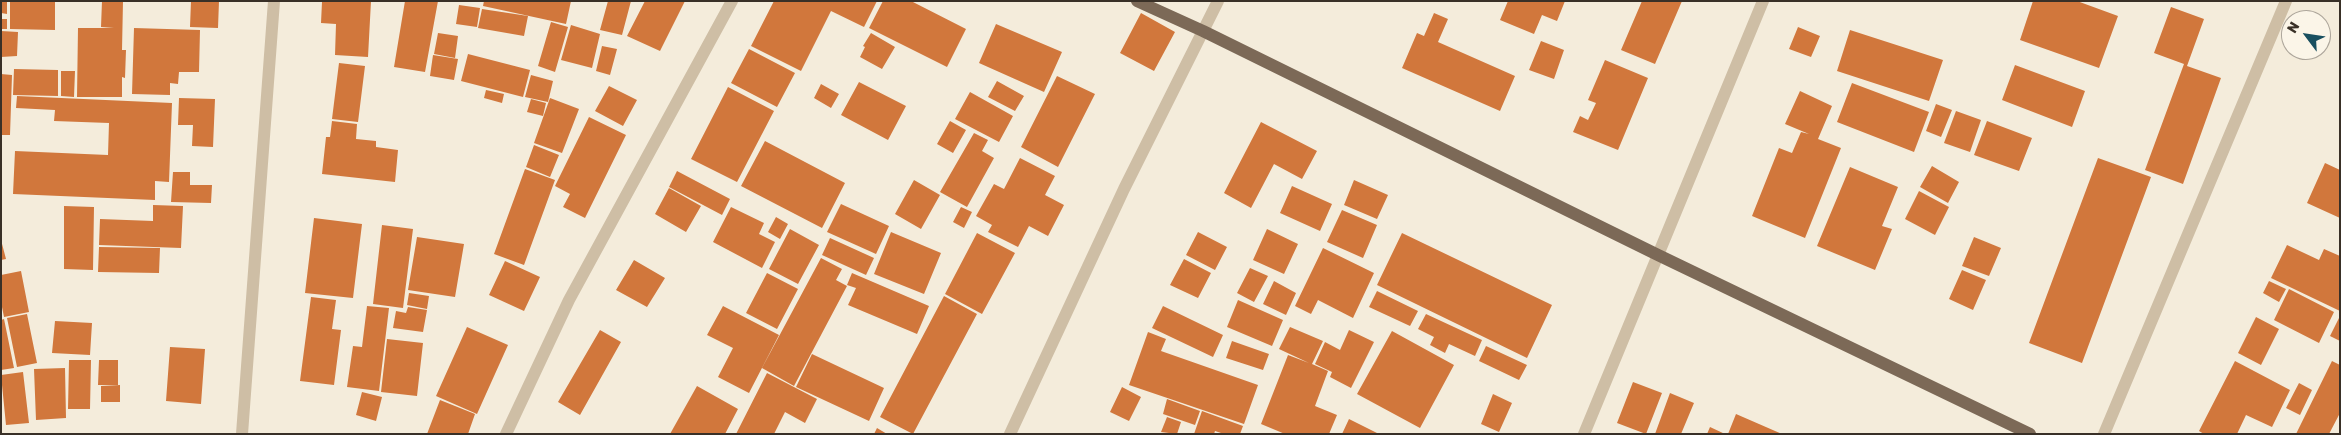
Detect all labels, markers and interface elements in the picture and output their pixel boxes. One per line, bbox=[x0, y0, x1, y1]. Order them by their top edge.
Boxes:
north arrow bbox=[2281, 10, 2331, 60]
text: N bbox=[2284, 19, 2303, 36]

